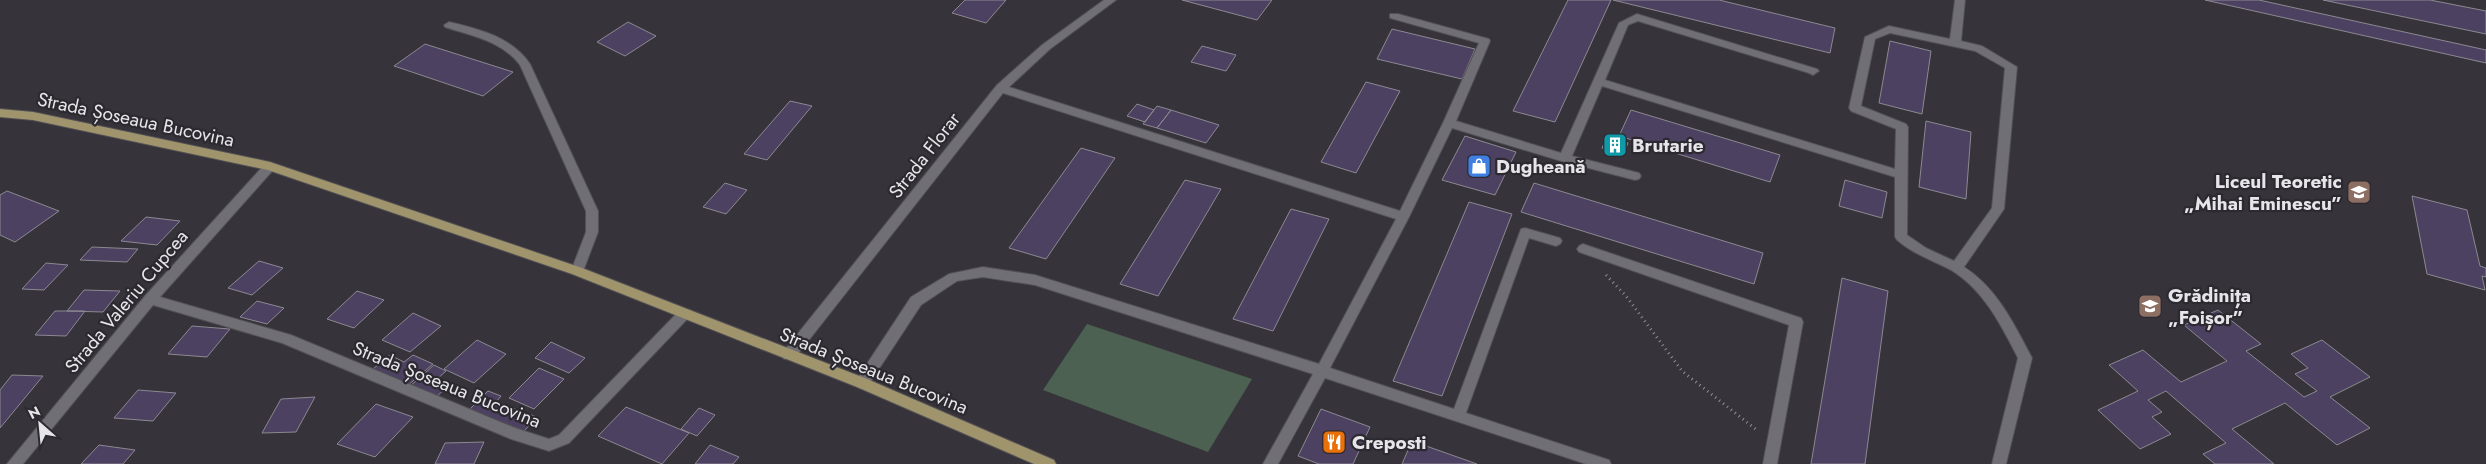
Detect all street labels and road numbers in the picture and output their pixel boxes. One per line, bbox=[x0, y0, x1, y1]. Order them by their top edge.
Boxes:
street label: Strada Șoseaua Bucovina bbox=[35, 85, 237, 154]
street label: Strada Florar bbox=[882, 106, 967, 204]
street label: Strada Valeriu Cupcea bbox=[58, 224, 194, 379]
street label: Strada Șoseaua Bucovina bbox=[776, 320, 972, 421]
street label: Strada Șoseaua Bucovina bbox=[349, 334, 545, 435]

